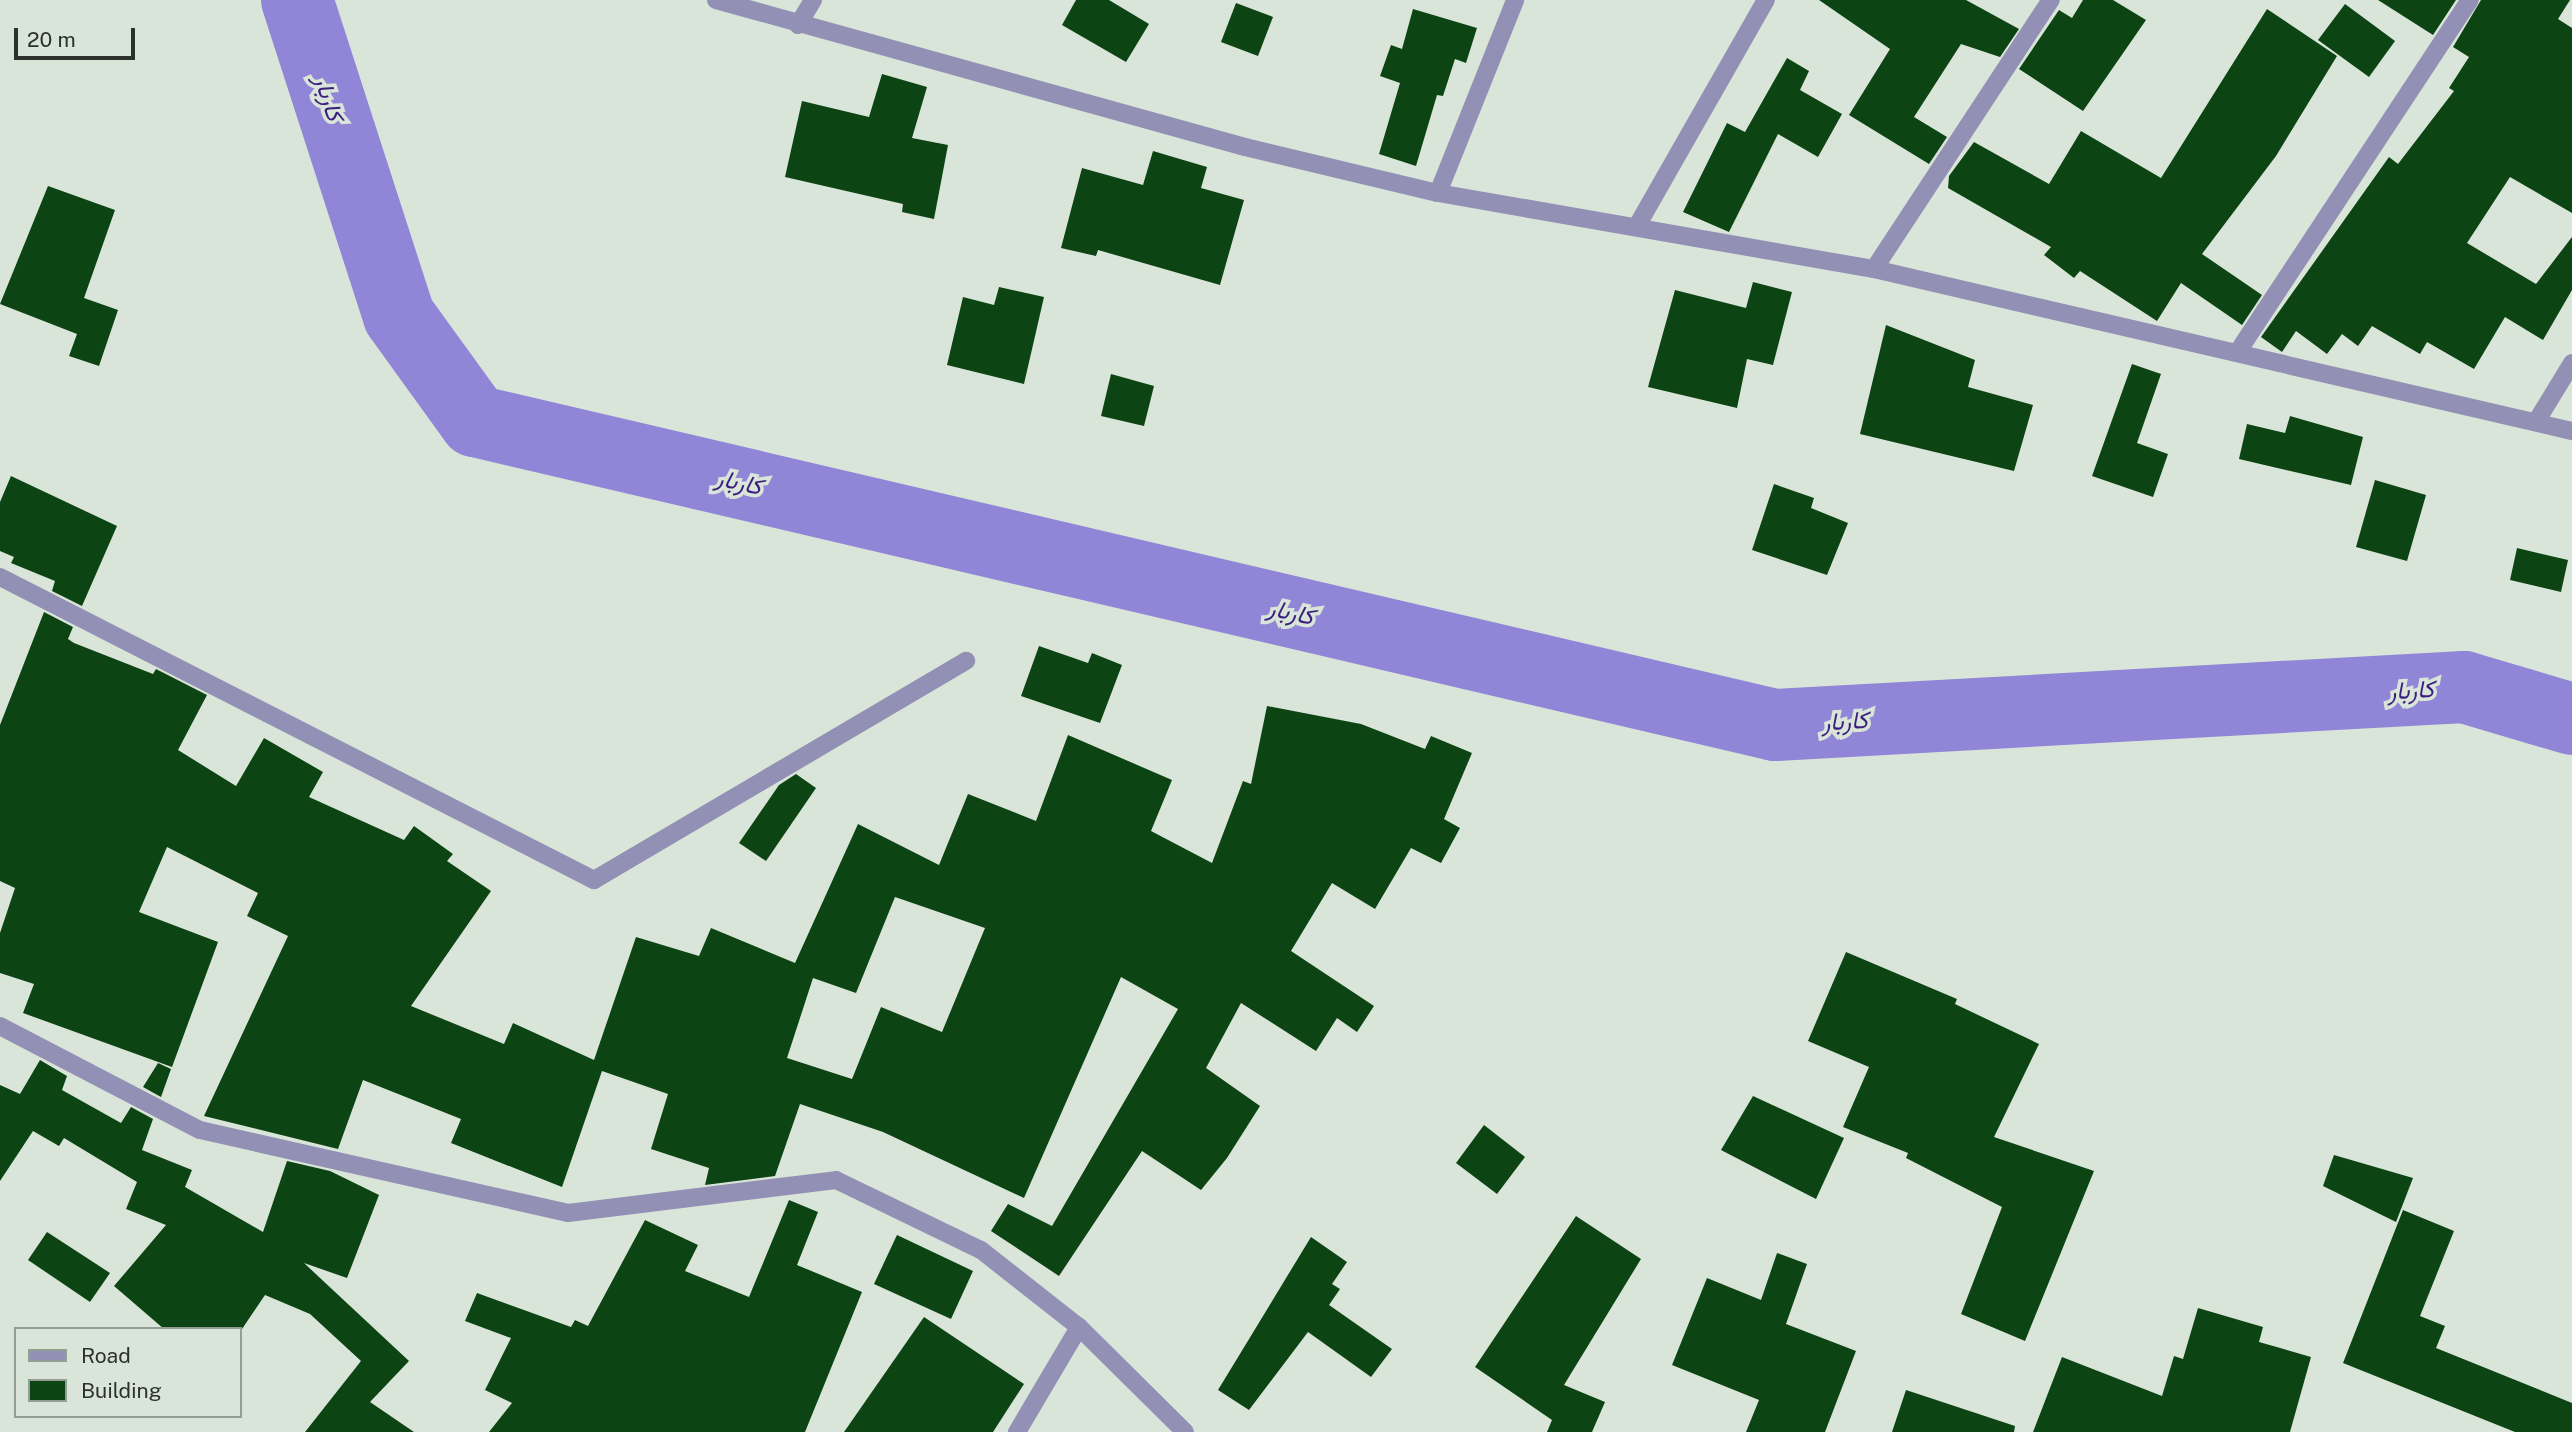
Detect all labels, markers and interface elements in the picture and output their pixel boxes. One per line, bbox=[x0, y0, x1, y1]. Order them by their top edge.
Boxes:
scale bar bbox=[18, 14, 138, 58]
text: 20 m bbox=[27, 27, 76, 52]
water label: کاربار bbox=[308, 72, 350, 124]
water label: کاربار bbox=[713, 463, 765, 501]
water label: کاربار bbox=[1265, 593, 1317, 631]
water label: کاربار bbox=[2387, 674, 2435, 706]
water label: کاربار bbox=[1821, 705, 1869, 737]
legend bbox=[14, 1327, 242, 1418]
text: Road bbox=[81, 1343, 131, 1368]
text: Building bbox=[81, 1378, 162, 1403]

